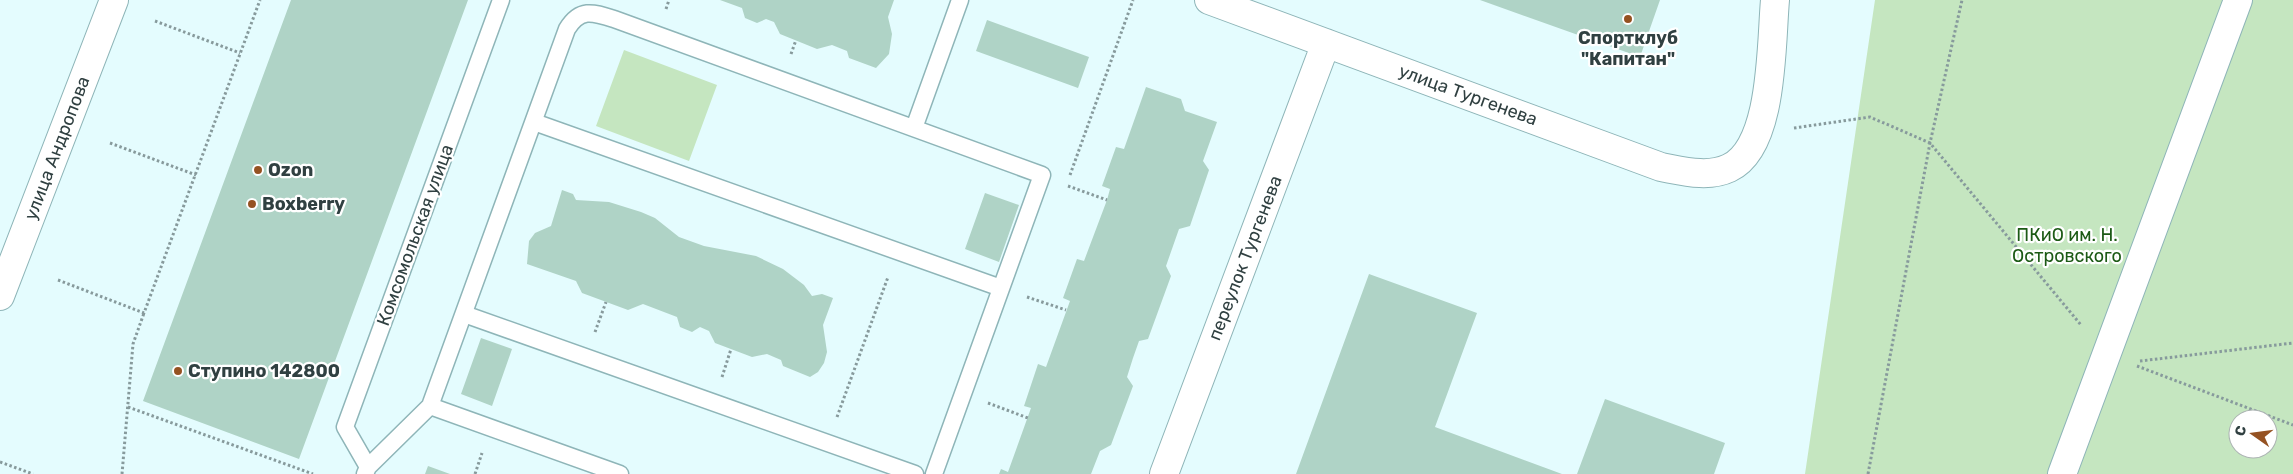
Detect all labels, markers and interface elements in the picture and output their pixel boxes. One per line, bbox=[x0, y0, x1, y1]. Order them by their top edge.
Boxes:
marker: Спортклуб "Капитан" bbox=[1622, 13, 1634, 25]
place label: Спортклуб "Капитан" bbox=[1578, 27, 1678, 70]
street label: улица Тургенева bbox=[1396, 60, 1540, 130]
street label: улица Андропова bbox=[19, 73, 95, 223]
street label: Комсомольская улица bbox=[372, 141, 458, 329]
place label: Ozon bbox=[268, 159, 313, 181]
marker: Ozon bbox=[252, 164, 264, 176]
street label: переулок Тургенева bbox=[1203, 172, 1287, 344]
place label: Boxberry bbox=[262, 193, 345, 215]
marker: Boxberry bbox=[246, 198, 258, 210]
park label: ПКиО им. Н. Островского bbox=[2012, 224, 2122, 267]
place label: Ступино 142800 bbox=[188, 360, 340, 382]
marker: Ступино 142800 bbox=[172, 365, 184, 377]
north arrow bbox=[2228, 409, 2278, 459]
text: С bbox=[2231, 424, 2250, 438]

